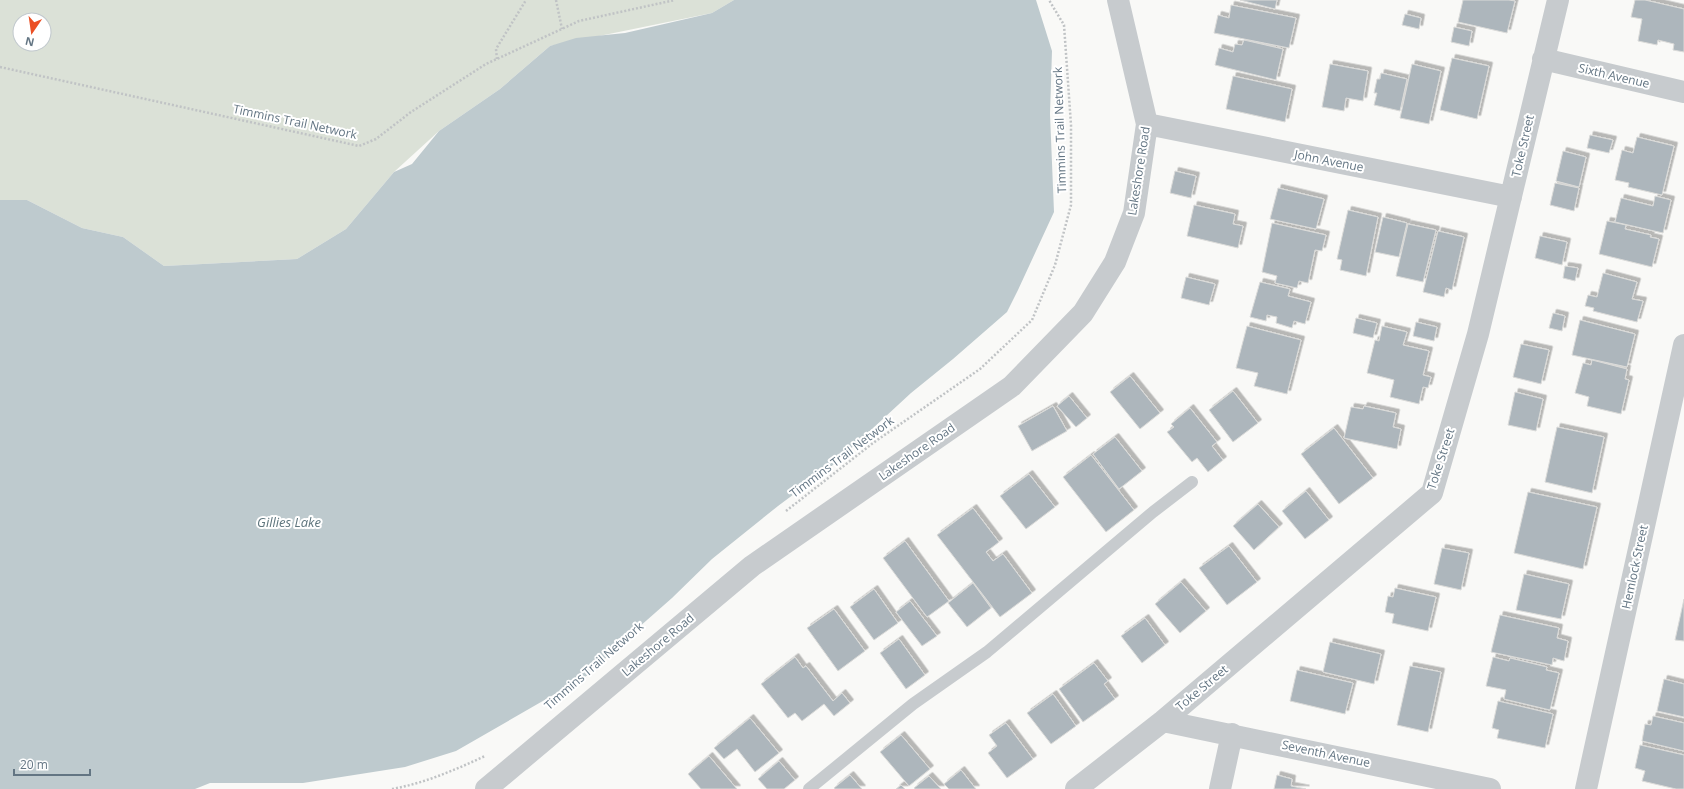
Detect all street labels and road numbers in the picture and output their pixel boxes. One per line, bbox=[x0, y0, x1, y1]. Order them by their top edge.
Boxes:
street label: Sixth Avenue bbox=[1577, 59, 1652, 92]
street label: Timmins Trail Network bbox=[1049, 66, 1070, 193]
street label: Timmins Trail Network bbox=[232, 100, 359, 143]
street label: Toke Street bbox=[1507, 113, 1538, 179]
street label: Lakeshore Road bbox=[1123, 125, 1154, 217]
street label: John Avenue bbox=[1292, 145, 1365, 176]
street label: Timmins Trail Network bbox=[786, 411, 898, 501]
street label: Lakeshore Road bbox=[875, 419, 958, 484]
street label: Toke Street bbox=[1423, 426, 1458, 492]
street label: Hemlock Street bbox=[1617, 523, 1652, 611]
street label: Lakeshore Road bbox=[618, 609, 697, 680]
street label: Timmins Trail Network bbox=[540, 617, 647, 713]
street label: Toke Street bbox=[1172, 661, 1231, 715]
street label: Seventh Avenue bbox=[1280, 736, 1372, 771]

